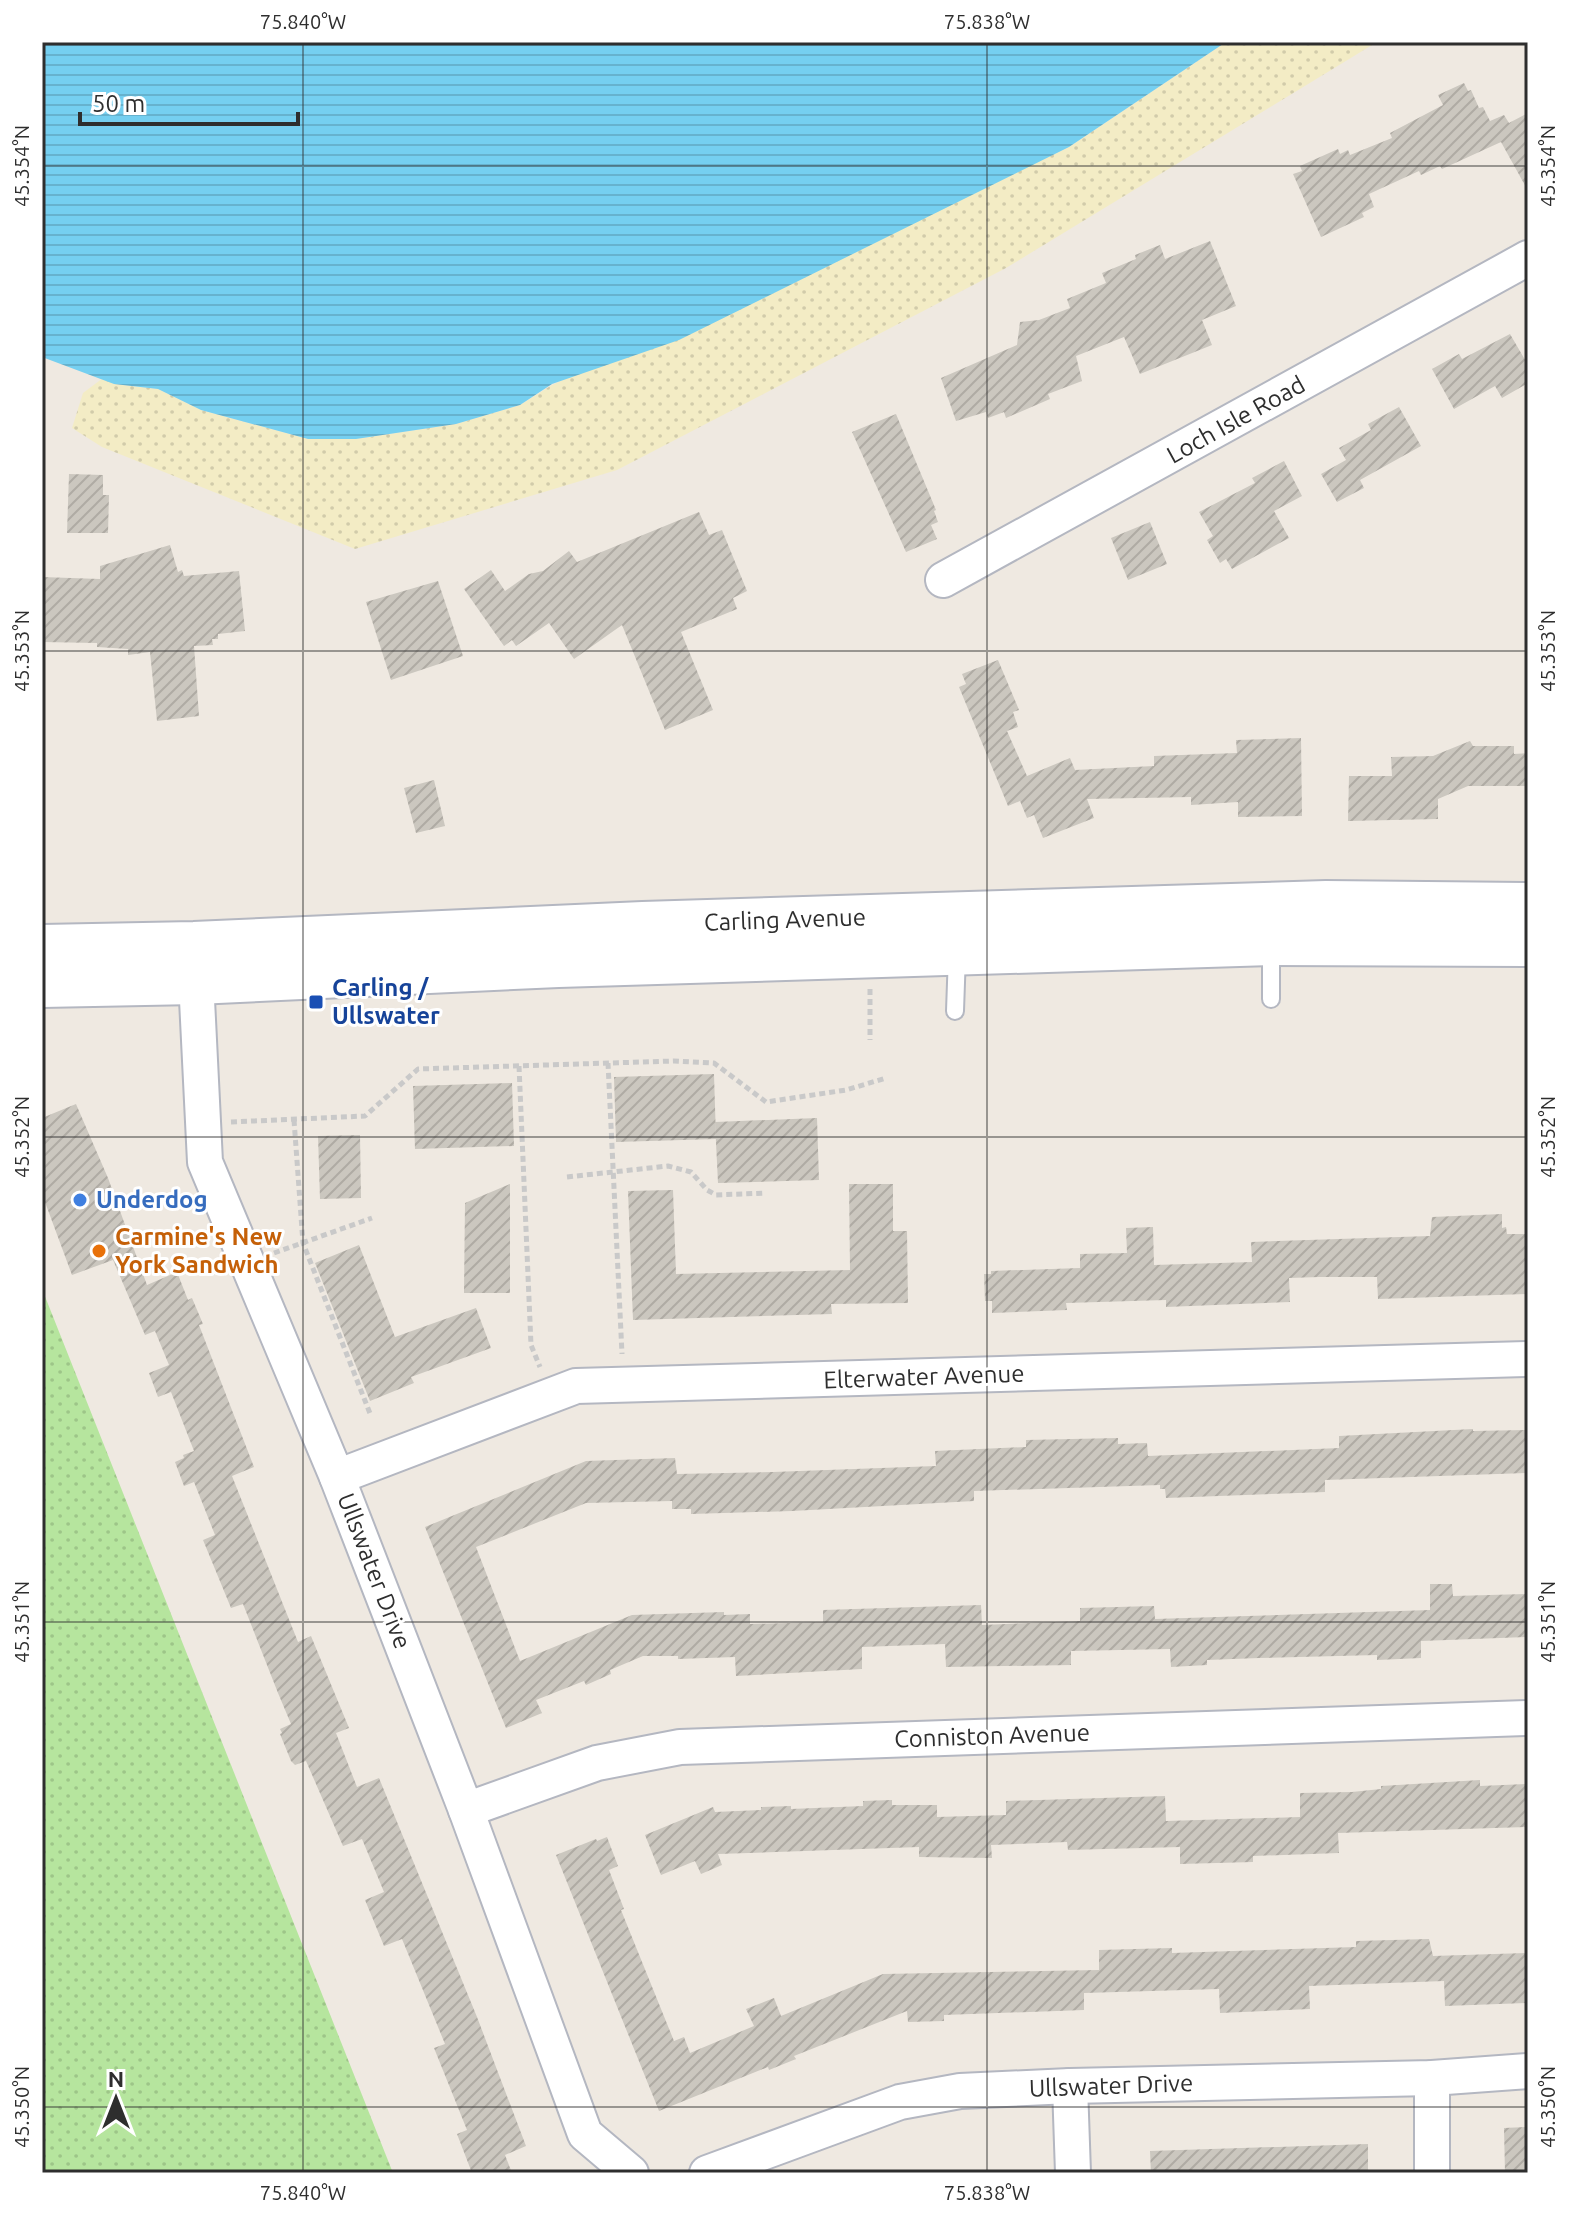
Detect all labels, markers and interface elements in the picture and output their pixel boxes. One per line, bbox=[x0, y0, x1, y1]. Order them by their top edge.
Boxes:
text: 75.840°W bbox=[260, 10, 346, 33]
text: 75.838°W bbox=[944, 10, 1030, 33]
scale bar bbox=[80, 76, 298, 126]
text: 50 m bbox=[92, 90, 145, 117]
text: 45.354°N bbox=[10, 125, 33, 207]
text: 45.354°N bbox=[1536, 125, 1559, 207]
street label: Loch Isle Road bbox=[1162, 371, 1309, 469]
text: 45.353°N bbox=[10, 610, 33, 692]
text: 45.353°N bbox=[1536, 610, 1559, 692]
street label: Carling Avenue bbox=[703, 903, 866, 936]
place label: Carling / Ullswater bbox=[332, 974, 440, 1029]
marker: Carling / Ullswater bbox=[307, 993, 325, 1011]
text: 45.352°N bbox=[10, 1096, 33, 1178]
text: 45.352°N bbox=[1536, 1096, 1559, 1178]
place label: Underdog bbox=[96, 1186, 208, 1213]
marker: Underdog bbox=[71, 1191, 89, 1209]
place label: Carmine's New York Sandwich bbox=[115, 1223, 282, 1278]
marker: Carmine's New York Sandwich bbox=[90, 1242, 108, 1260]
street label: Elterwater Avenue bbox=[823, 1360, 1025, 1393]
street label: Ullswater Drive bbox=[332, 1489, 417, 1652]
text: 45.351°N bbox=[10, 1581, 33, 1663]
text: 45.351°N bbox=[1536, 1581, 1559, 1663]
street label: Conniston Avenue bbox=[894, 1719, 1090, 1752]
north arrow bbox=[76, 2059, 156, 2139]
text: 45.350°N bbox=[10, 2066, 33, 2148]
text: N bbox=[108, 2066, 124, 2091]
text: 45.350°N bbox=[1536, 2066, 1559, 2148]
street label: Ullswater Drive bbox=[1028, 2069, 1194, 2102]
text: 75.840°W bbox=[260, 2181, 346, 2204]
text: 75.838°W bbox=[944, 2181, 1030, 2204]

